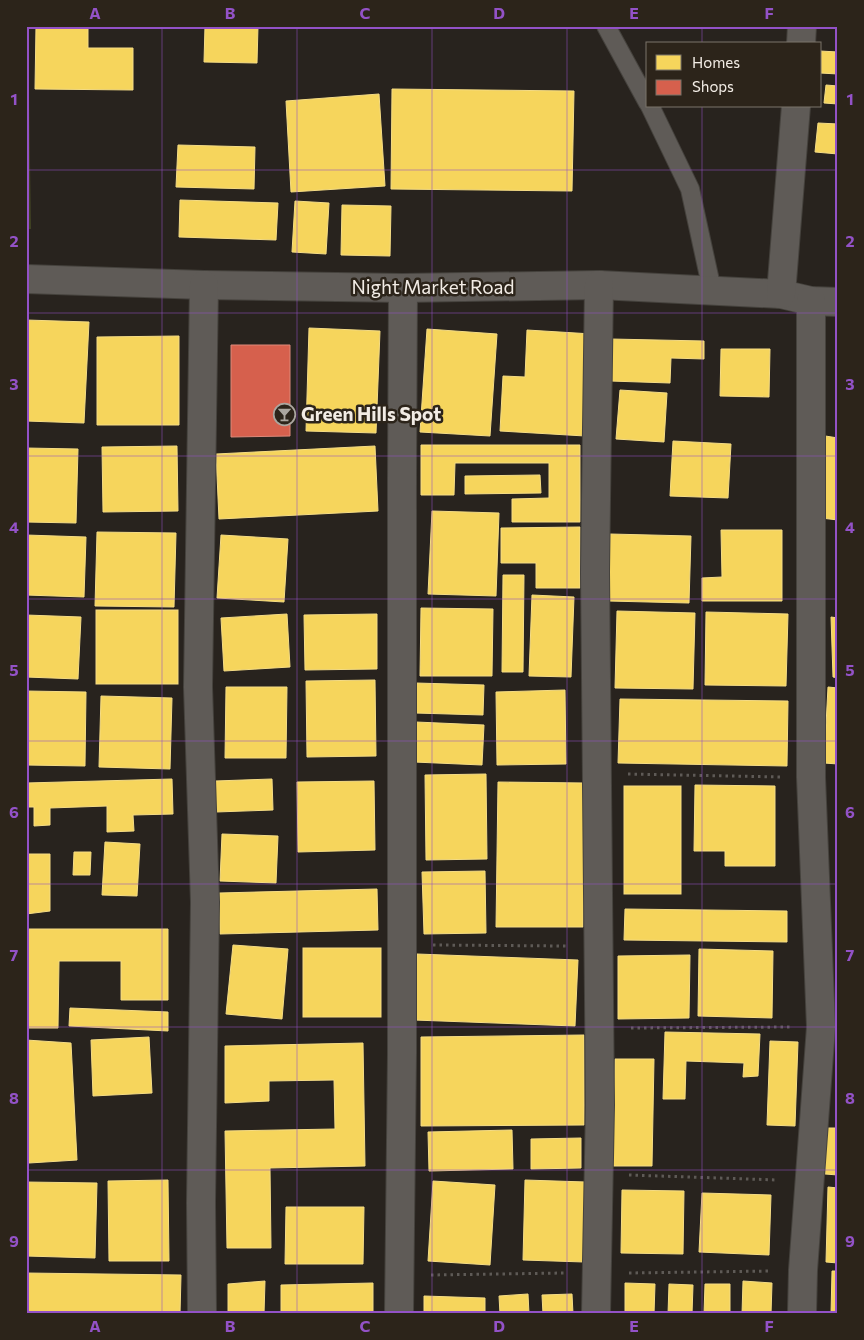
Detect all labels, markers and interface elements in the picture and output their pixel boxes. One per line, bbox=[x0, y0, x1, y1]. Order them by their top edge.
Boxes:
text: A bbox=[89, 3, 101, 22]
text: B bbox=[225, 3, 236, 22]
text: C bbox=[360, 3, 371, 22]
text: D bbox=[493, 3, 505, 22]
text: E bbox=[629, 3, 639, 22]
text: F bbox=[764, 3, 774, 22]
legend bbox=[646, 42, 822, 108]
text: Homes bbox=[692, 53, 740, 71]
text: Shops bbox=[692, 77, 734, 95]
text: 1 bbox=[10, 89, 18, 108]
text: 1 bbox=[846, 89, 854, 108]
text: 2 bbox=[9, 231, 19, 250]
text: 2 bbox=[845, 231, 855, 250]
street label: Night Market Road bbox=[352, 275, 514, 298]
text: 3 bbox=[9, 374, 19, 393]
text: 3 bbox=[845, 374, 855, 393]
bar icon: Green Hills Spot bbox=[273, 402, 297, 426]
place label: Green Hills Spot bbox=[301, 402, 441, 425]
text: 4 bbox=[9, 517, 19, 536]
text: 4 bbox=[845, 517, 855, 536]
text: 5 bbox=[9, 660, 19, 679]
text: 5 bbox=[845, 660, 855, 679]
text: 6 bbox=[9, 802, 19, 821]
text: 6 bbox=[845, 802, 855, 821]
text: 7 bbox=[10, 945, 19, 964]
text: 7 bbox=[846, 945, 855, 964]
text: 8 bbox=[9, 1088, 19, 1107]
text: 8 bbox=[845, 1088, 855, 1107]
text: 9 bbox=[9, 1231, 19, 1250]
text: 9 bbox=[845, 1231, 855, 1250]
text: A bbox=[89, 1316, 101, 1335]
text: B bbox=[225, 1316, 236, 1335]
text: C bbox=[360, 1316, 371, 1335]
text: D bbox=[493, 1316, 505, 1335]
text: E bbox=[629, 1316, 639, 1335]
text: F bbox=[764, 1316, 774, 1335]

